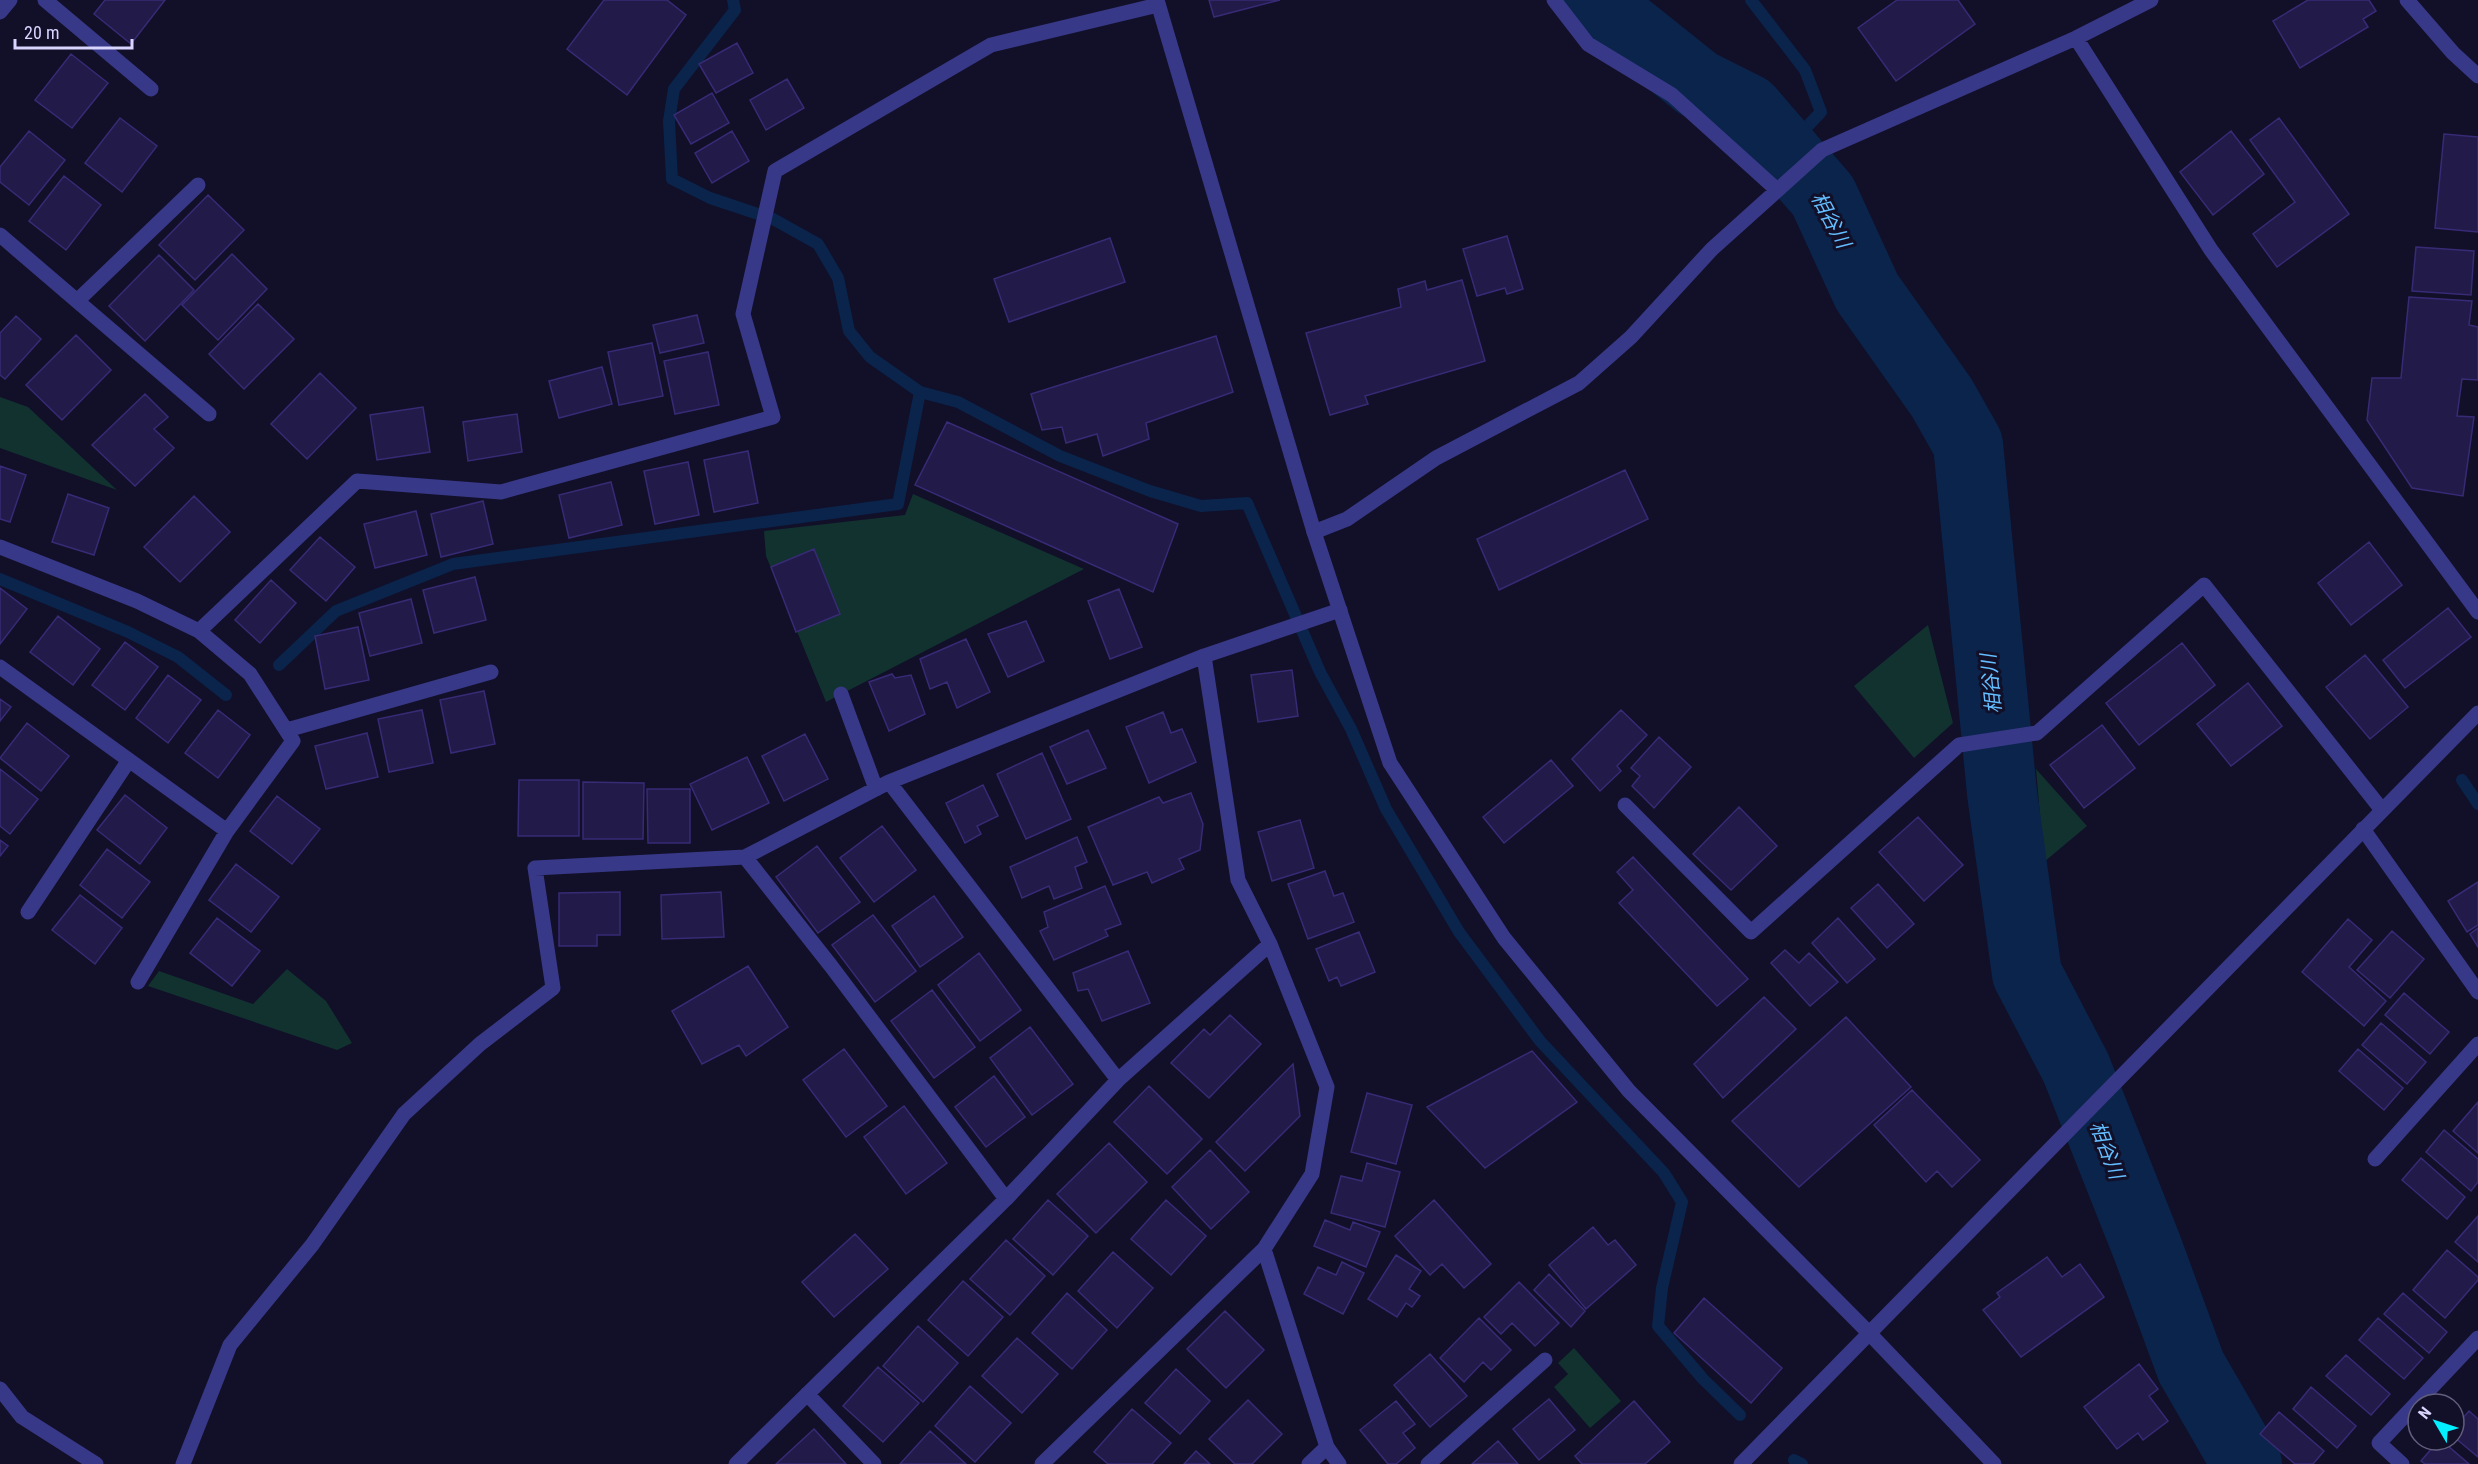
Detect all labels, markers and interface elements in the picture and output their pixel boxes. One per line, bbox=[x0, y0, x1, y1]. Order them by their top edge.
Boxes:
scale bar bbox=[15, 12, 132, 50]
text: 20 m bbox=[24, 22, 59, 43]
water label: 相谷川 bbox=[1806, 188, 1857, 254]
water label: 相谷川 bbox=[1976, 651, 2006, 715]
water label: 相谷川 bbox=[2085, 1118, 2130, 1184]
north arrow bbox=[2406, 1392, 2466, 1452]
text: N bbox=[2414, 1403, 2435, 1423]

